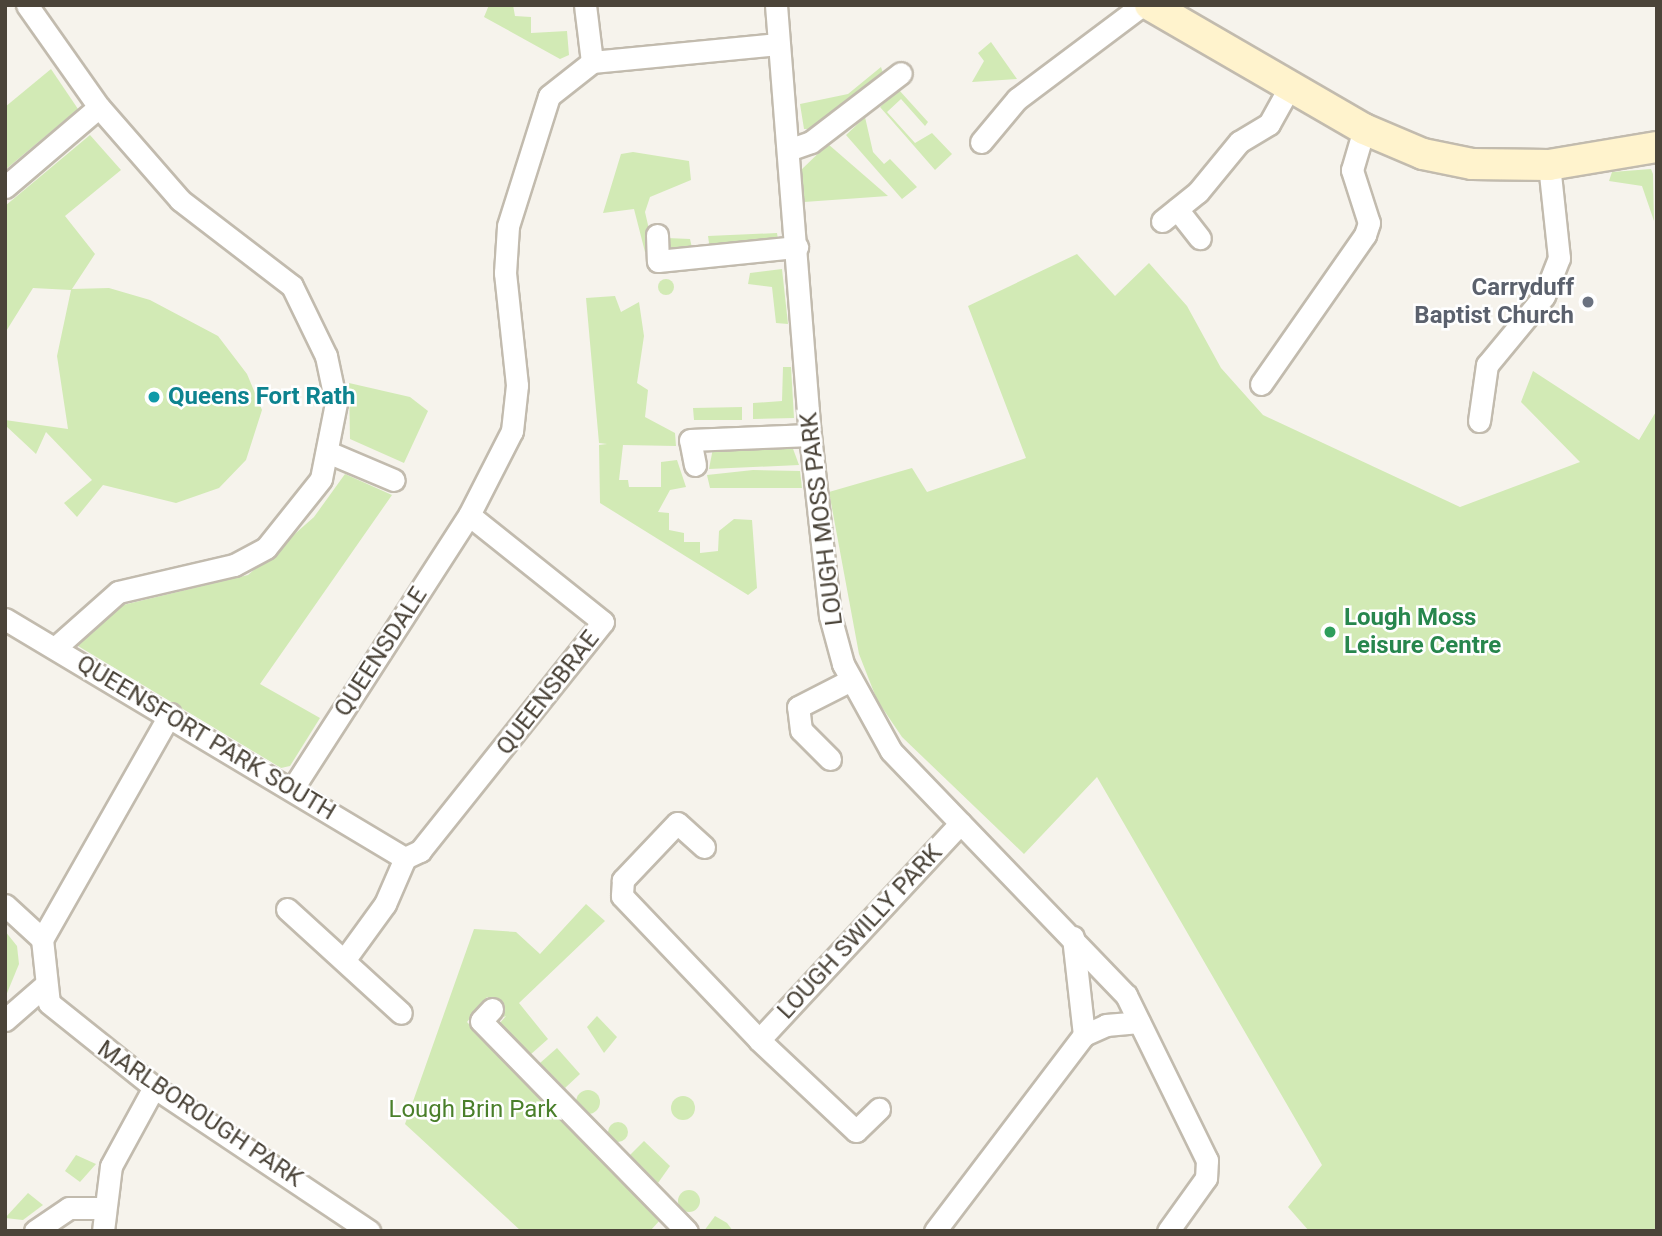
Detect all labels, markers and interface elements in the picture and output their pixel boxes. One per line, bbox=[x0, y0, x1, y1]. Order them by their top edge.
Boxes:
place label: Carryduff Baptist Church bbox=[1414, 274, 1574, 330]
marker: Carryduff Baptist Church bbox=[1580, 294, 1596, 310]
place label: Queens Fort Rath bbox=[168, 383, 355, 411]
marker: Queens Fort Rath bbox=[146, 389, 162, 405]
street label: LOUGH MOSS PARK bbox=[795, 411, 849, 627]
street label: QUEENSDALE bbox=[328, 582, 434, 722]
place label: Lough Moss Leisure Centre bbox=[1344, 604, 1501, 660]
marker: Lough Moss Leisure Centre bbox=[1322, 624, 1338, 640]
street label: QUEENSBRAE bbox=[491, 625, 605, 761]
street label: QUEENSFORT PARK SOUTH bbox=[71, 649, 341, 827]
street label: LOUGH SWILLY PARK bbox=[772, 839, 948, 1025]
street label: MARLBOROUGH PARK bbox=[92, 1035, 308, 1193]
park label: Lough Brin Park bbox=[389, 1096, 557, 1124]

